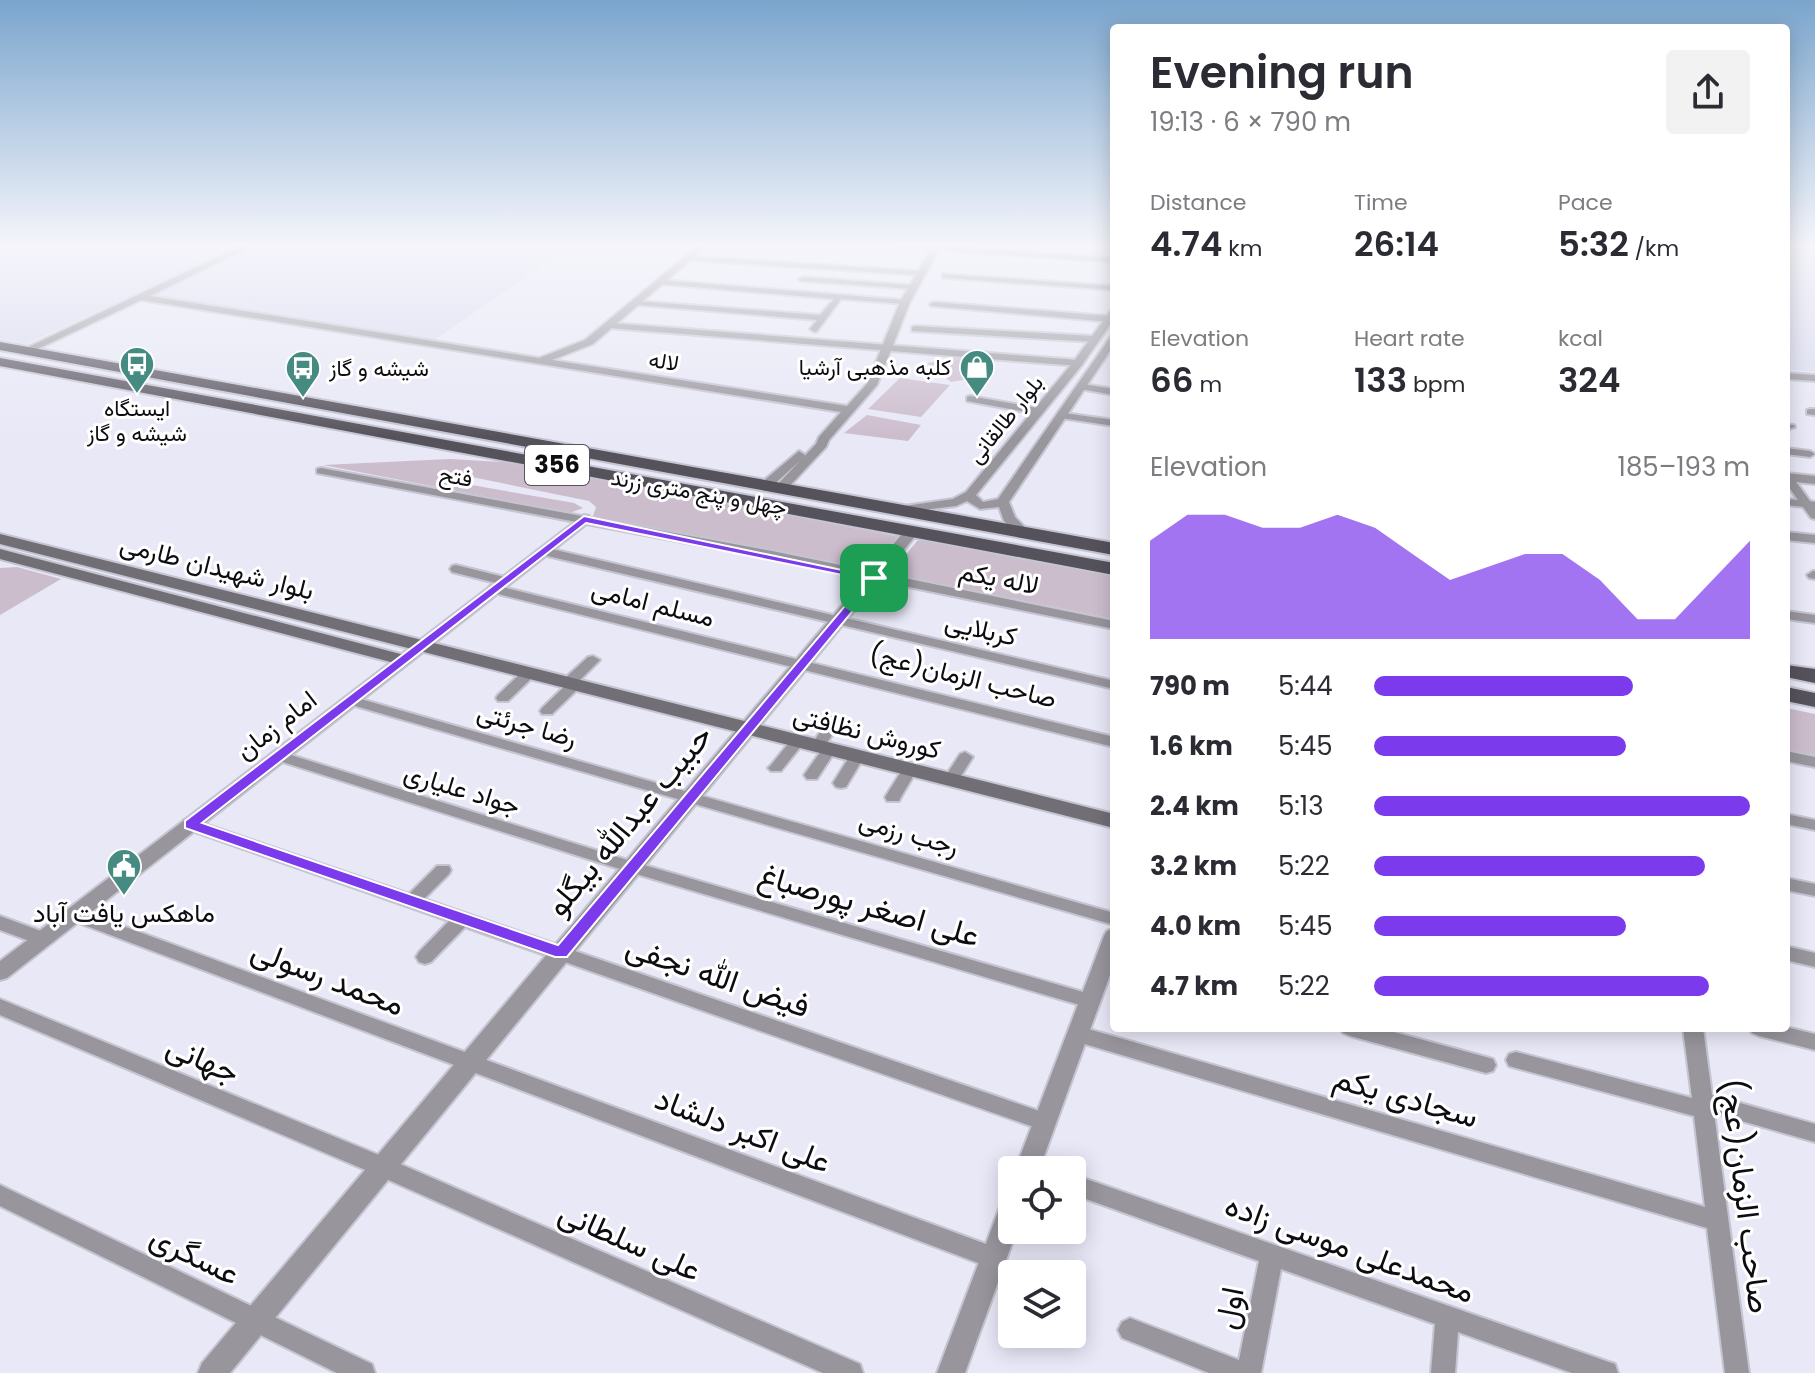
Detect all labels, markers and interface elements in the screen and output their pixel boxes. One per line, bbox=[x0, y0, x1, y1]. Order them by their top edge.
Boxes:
text: Evening run bbox=[1150, 42, 1414, 103]
button: share bbox=[1666, 50, 1750, 134]
text: 19:13 · 6 × 790 m bbox=[1150, 104, 1351, 140]
text: Distance bbox=[1150, 187, 1246, 218]
text: Time bbox=[1354, 187, 1408, 218]
text: Pace bbox=[1558, 187, 1613, 218]
text: 4.74 bbox=[1150, 220, 1222, 268]
text: 26:14 bbox=[1354, 220, 1439, 268]
text: 5:32 bbox=[1558, 220, 1629, 268]
text: km bbox=[1222, 233, 1262, 264]
text: /km bbox=[1629, 233, 1679, 264]
text: Elevation bbox=[1150, 323, 1249, 354]
text: Heart rate bbox=[1354, 323, 1465, 354]
text: kcal bbox=[1558, 323, 1603, 354]
street label: لاله bbox=[647, 344, 681, 379]
bus stop icon: ایستگاه شیشه و گاز bbox=[118, 345, 156, 395]
shop icon: کلبه مذهبی آرشیا bbox=[958, 348, 996, 398]
bus stop icon: شیشه و گاز bbox=[284, 349, 322, 399]
place label: کلبه مذهبی آرشیا bbox=[799, 352, 951, 383]
place label: شیشه و گاز bbox=[328, 353, 429, 384]
text: 66 bbox=[1150, 356, 1194, 404]
text: 133 bbox=[1354, 356, 1407, 404]
text: 324 bbox=[1558, 356, 1620, 404]
street label: بلوار طالقانی bbox=[960, 369, 1051, 470]
text: m bbox=[1194, 369, 1222, 400]
text: bpm bbox=[1407, 369, 1465, 400]
place label: ایستگاه شیشه و گاز bbox=[86, 393, 187, 449]
road number: 356 bbox=[525, 445, 589, 485]
text: Elevation bbox=[1150, 449, 1267, 485]
text: 185–193 m bbox=[1618, 449, 1750, 485]
street label: فتح bbox=[437, 458, 475, 495]
street label: چهل و پنج متری زرند bbox=[609, 462, 789, 523]
street label: بلوار شهیدان طارمی bbox=[116, 526, 318, 608]
pin bbox=[840, 544, 908, 612]
street label: لاله یکم bbox=[956, 553, 1042, 603]
icon: arrive bbox=[852, 556, 896, 600]
street label: مسلم امامی bbox=[588, 570, 718, 636]
street label: کربلایی bbox=[941, 603, 1021, 655]
street label: صاحب الزمان(عج) bbox=[866, 635, 1060, 717]
text: 790 m bbox=[1150, 668, 1230, 704]
text: 5:44 bbox=[1278, 668, 1333, 704]
street label: امام زمان bbox=[228, 682, 324, 768]
street label: رضا جرئتی bbox=[473, 694, 581, 756]
street label: کوروش نظافتی bbox=[790, 696, 944, 768]
street label: حبیب عبدالله بیگلو bbox=[535, 714, 722, 925]
text: 1.6 km bbox=[1150, 728, 1233, 764]
text: 5:45 bbox=[1278, 728, 1333, 764]
street label: جواد علیاری bbox=[400, 754, 524, 824]
text: 2.4 km bbox=[1150, 788, 1239, 824]
text: 5:13 bbox=[1278, 788, 1324, 824]
street label: رجب رزمی bbox=[855, 802, 963, 864]
public building icon: ماهکس یافت آباد bbox=[105, 847, 143, 897]
text: 3.2 km bbox=[1150, 848, 1237, 884]
text: 5:22 bbox=[1278, 848, 1330, 884]
street label: علی اصغر پورصباغ bbox=[753, 851, 985, 958]
place label: ماهکس یافت آباد bbox=[33, 895, 215, 931]
text: 4.0 km bbox=[1150, 908, 1241, 944]
text: 5:45 bbox=[1278, 908, 1333, 944]
street label: فیض الله نجفی bbox=[620, 923, 816, 1028]
street label: محمد رسولی bbox=[245, 927, 411, 1026]
text: 4.7 km bbox=[1150, 968, 1238, 1004]
text: 5:22 bbox=[1278, 968, 1330, 1004]
street label: جهانی bbox=[160, 1023, 247, 1094]
street label: سجادی یکم bbox=[1329, 1054, 1484, 1139]
street label: علی اکبر دلشاد bbox=[649, 1075, 838, 1184]
street label: صاحب الزمان(عج) bbox=[1710, 1076, 1783, 1316]
map controls bbox=[998, 1156, 1086, 1348]
button: locate bbox=[998, 1156, 1086, 1244]
street label: محمدعلی موسی زاده bbox=[1219, 1181, 1481, 1314]
street label: علی سلطانی bbox=[552, 1189, 709, 1292]
street label: عسگری bbox=[143, 1214, 248, 1296]
button: layers bbox=[998, 1260, 1086, 1348]
street label: اول bbox=[1202, 1283, 1255, 1333]

